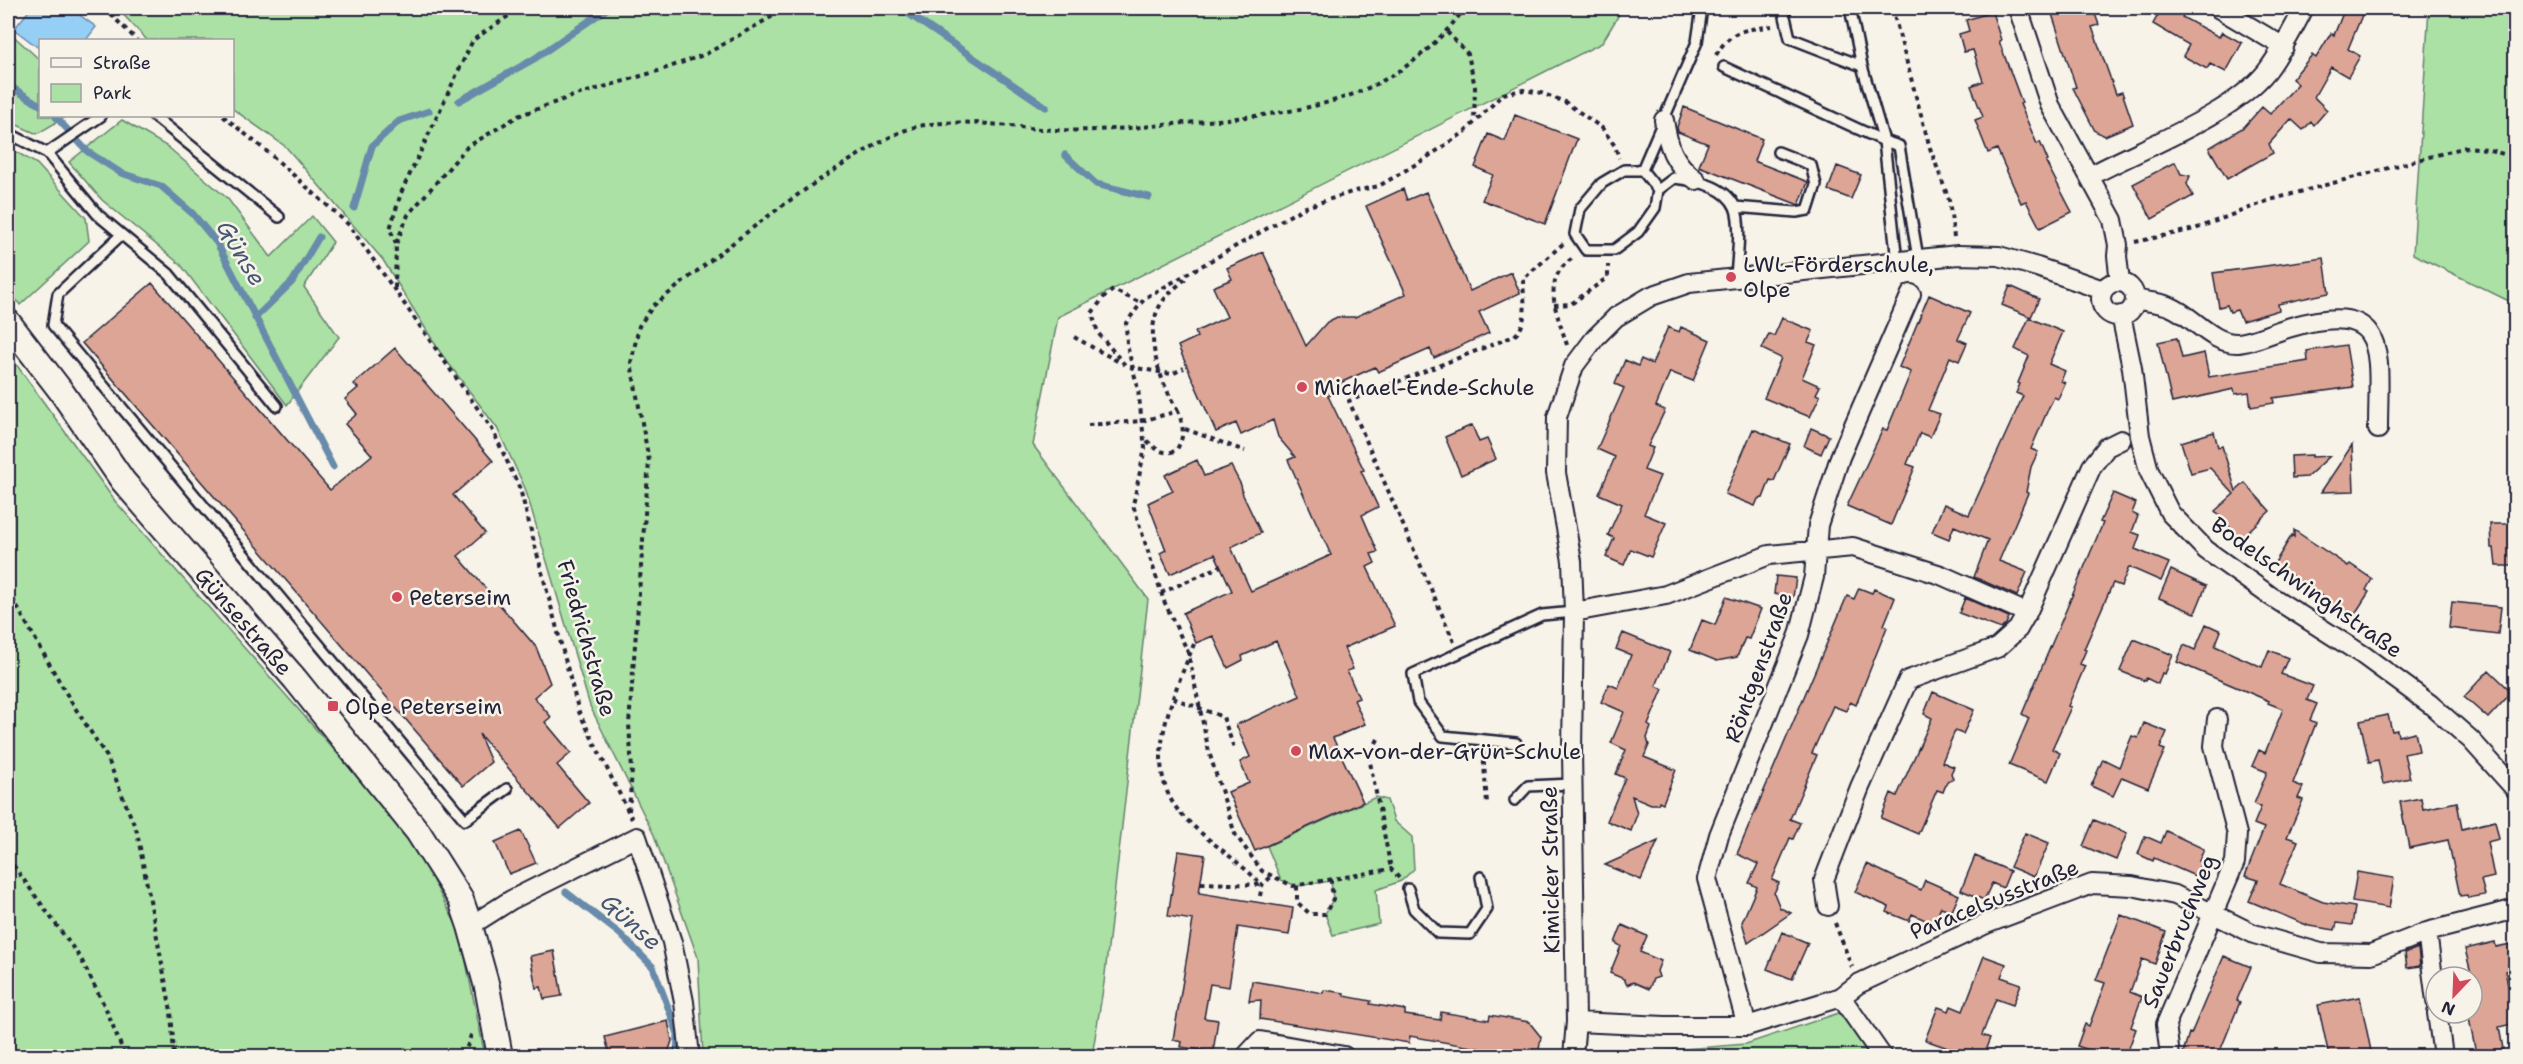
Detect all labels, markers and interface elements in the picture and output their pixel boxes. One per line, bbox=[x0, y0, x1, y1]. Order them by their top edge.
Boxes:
legend bbox=[39, 39, 234, 117]
text: Straße bbox=[93, 51, 151, 75]
text: Park bbox=[93, 81, 132, 105]
water label: Günse bbox=[209, 214, 273, 292]
place label: LWL-Förderschule, Olpe bbox=[1743, 250, 1934, 304]
marker: LWL-Förderschule, Olpe bbox=[1724, 270, 1738, 284]
place label: Michael-Ende-Schule bbox=[1314, 373, 1535, 402]
marker: Michael-Ende-Schule bbox=[1295, 380, 1309, 394]
street label: Bodelschwinghstraße bbox=[2205, 510, 2408, 665]
street label: Friedrichstraße bbox=[550, 556, 623, 720]
street label: Günsestraße bbox=[189, 561, 299, 682]
place label: Peterseim bbox=[409, 583, 511, 612]
street label: Röntgenstraße bbox=[1718, 588, 1799, 747]
marker: Peterseim bbox=[390, 590, 404, 604]
place label: Olpe Peterseim bbox=[345, 692, 502, 721]
marker: Olpe Peterseim bbox=[326, 699, 340, 713]
place label: Max-von-der-Grün-Schule bbox=[1308, 737, 1581, 766]
marker: Max-von-der-Grün-Schule bbox=[1289, 744, 1303, 758]
street label: Kimicker Straße bbox=[1535, 786, 1566, 954]
street label: Sauerbruchweg bbox=[2135, 850, 2223, 1012]
street label: Paracelsusstraße bbox=[1905, 852, 2083, 947]
water label: Günse bbox=[594, 886, 668, 958]
north arrow bbox=[2424, 965, 2484, 1025]
text: N bbox=[2438, 996, 2458, 1020]

